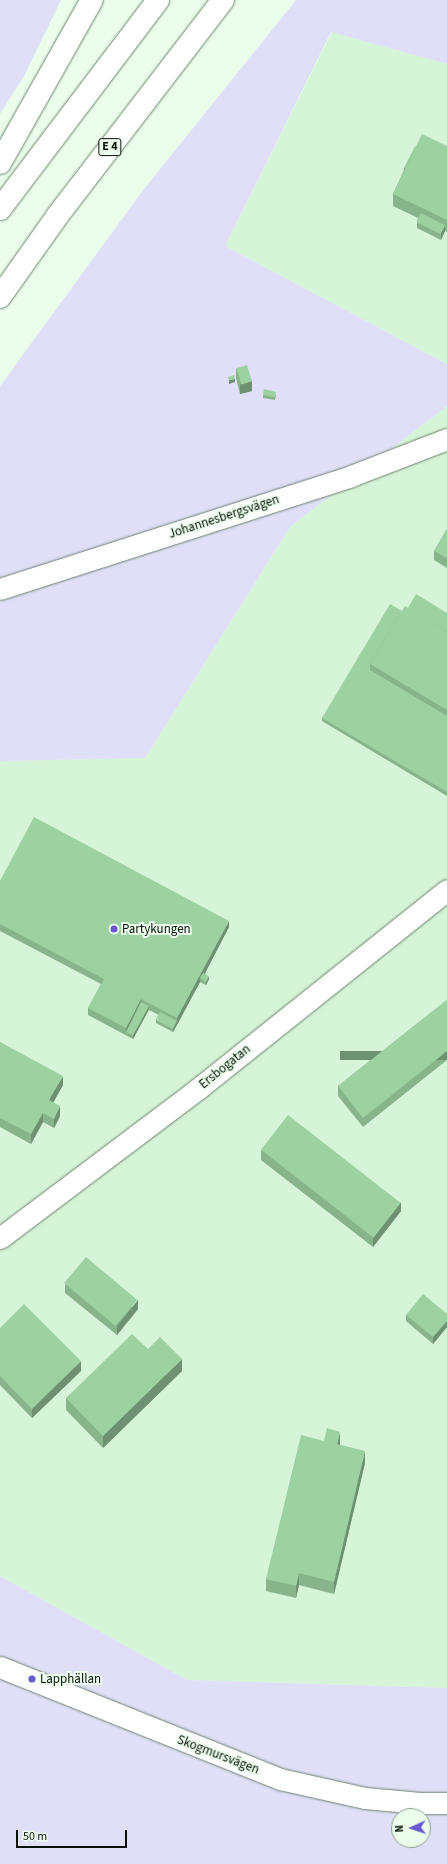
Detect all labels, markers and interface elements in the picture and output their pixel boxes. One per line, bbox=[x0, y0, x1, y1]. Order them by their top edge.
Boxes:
road number: E 4 bbox=[98, 137, 122, 157]
street label: Johannesbergsvägen bbox=[167, 492, 281, 542]
place label: Partykungen bbox=[122, 921, 191, 937]
marker: Partykungen bbox=[109, 924, 119, 934]
street label: Ersbogatan bbox=[196, 1042, 254, 1092]
place label: Lapphällan bbox=[40, 1671, 101, 1687]
marker: Lapphällan bbox=[27, 1674, 37, 1684]
street label: Skogmursvägen bbox=[175, 1732, 261, 1778]
north arrow bbox=[391, 1808, 431, 1848]
scale bar bbox=[18, 1822, 129, 1848]
text: N bbox=[392, 1825, 407, 1833]
text: 50 m bbox=[23, 1828, 47, 1845]

